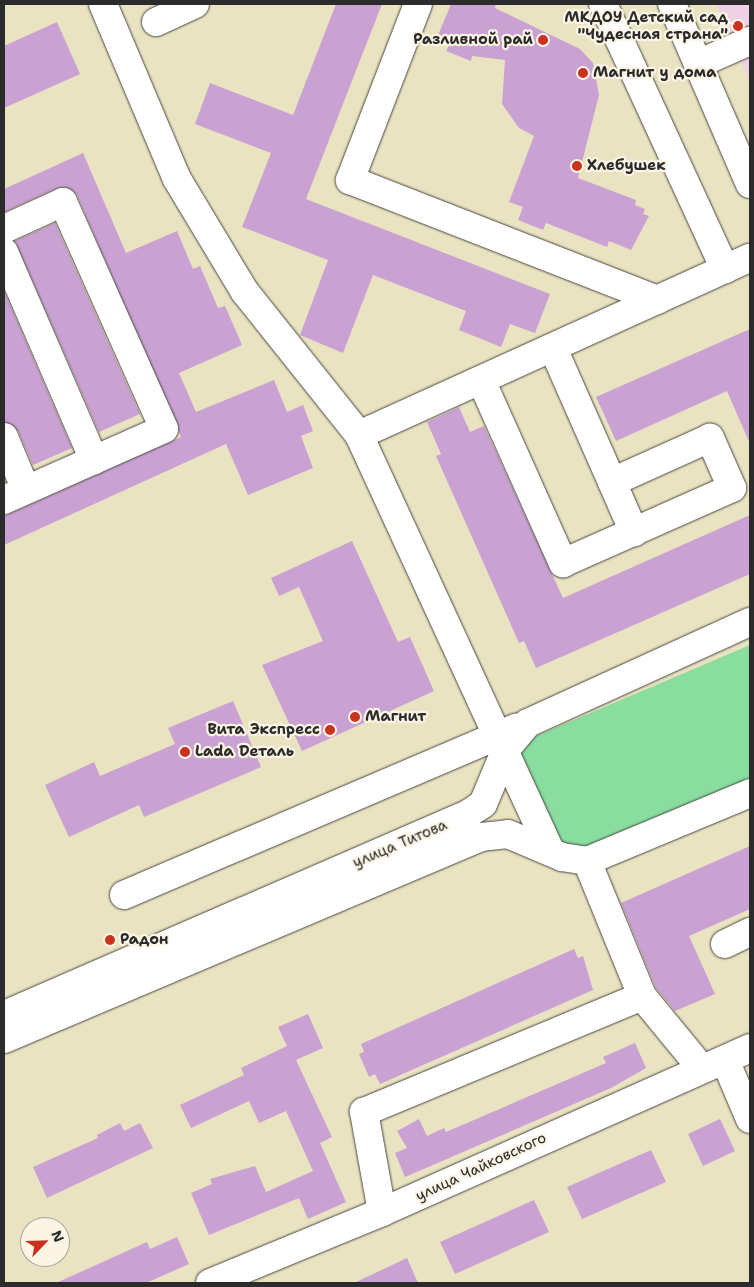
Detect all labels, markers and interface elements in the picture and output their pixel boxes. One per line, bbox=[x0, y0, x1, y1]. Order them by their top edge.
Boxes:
place label: МКДОУ Детский сад "Чудесная страна" bbox=[564, 8, 728, 43]
marker: МКДОУ Детский сад "Чудесная страна" bbox=[732, 20, 744, 32]
place label: Разливной рай bbox=[413, 31, 533, 49]
marker: Разливной рай bbox=[537, 34, 549, 46]
place label: Магнит у дома bbox=[593, 64, 716, 82]
marker: Магнит у дома bbox=[577, 67, 589, 79]
place label: Хлебушек bbox=[587, 157, 666, 175]
marker: Хлебушек bbox=[571, 160, 583, 172]
place label: Магнит bbox=[365, 708, 426, 726]
marker: Магнит bbox=[349, 711, 361, 723]
place label: Вита Экспресс bbox=[207, 721, 320, 739]
marker: Вита Экспресс bbox=[324, 724, 336, 736]
place label: Lada Dеталь bbox=[195, 743, 294, 761]
marker: Lada Dеталь bbox=[179, 746, 191, 758]
street label: улица Титова bbox=[350, 816, 450, 872]
place label: Радон bbox=[120, 931, 169, 949]
marker: Радон bbox=[104, 934, 116, 946]
street label: улица Чайковского bbox=[413, 1129, 549, 1205]
north arrow bbox=[20, 1217, 70, 1267]
text: N bbox=[47, 1228, 68, 1245]

